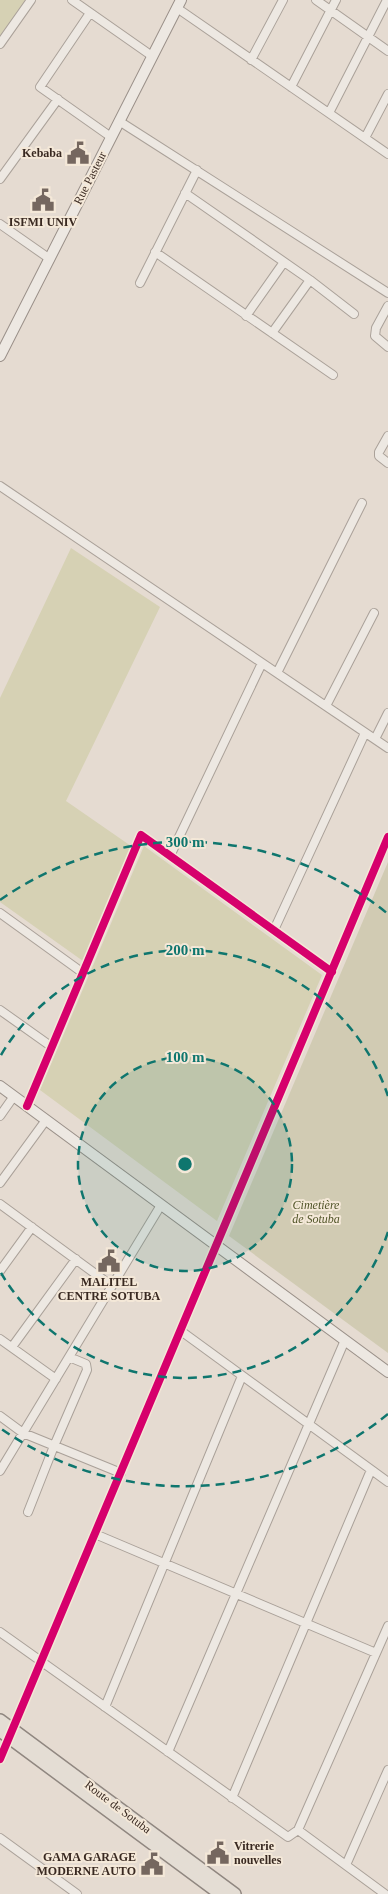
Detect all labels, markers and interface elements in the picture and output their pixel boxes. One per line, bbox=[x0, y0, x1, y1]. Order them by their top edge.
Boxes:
public building icon: Kebaba bbox=[65, 140, 91, 166]
place label: Kebaba bbox=[22, 146, 62, 160]
street label: Rue Pasteur bbox=[71, 149, 109, 207]
public building icon: ISFMI UNIV bbox=[30, 187, 56, 213]
place label: ISFMI UNIV bbox=[9, 215, 78, 229]
text: 300 m bbox=[166, 834, 205, 850]
text: 200 m bbox=[166, 942, 205, 958]
text: 100 m bbox=[166, 1049, 205, 1065]
centre of rings bbox=[176, 1155, 194, 1173]
park label: Cimetière de Sotuba bbox=[292, 1198, 340, 1226]
public building icon: MALITEL CENTRE SOTUBA bbox=[96, 1248, 122, 1274]
place label: MALITEL CENTRE SOTUBA bbox=[58, 1275, 161, 1303]
street label: Route de Sotuba bbox=[82, 1778, 154, 1837]
place label: Vitrerie nouvelles bbox=[234, 1839, 282, 1867]
public building icon: Vitrerie nouvelles bbox=[205, 1840, 231, 1866]
place label: GAMA GARAGE MODERNE AUTO bbox=[37, 1850, 136, 1878]
public building icon: GAMA GARAGE MODERNE AUTO bbox=[139, 1851, 165, 1877]

